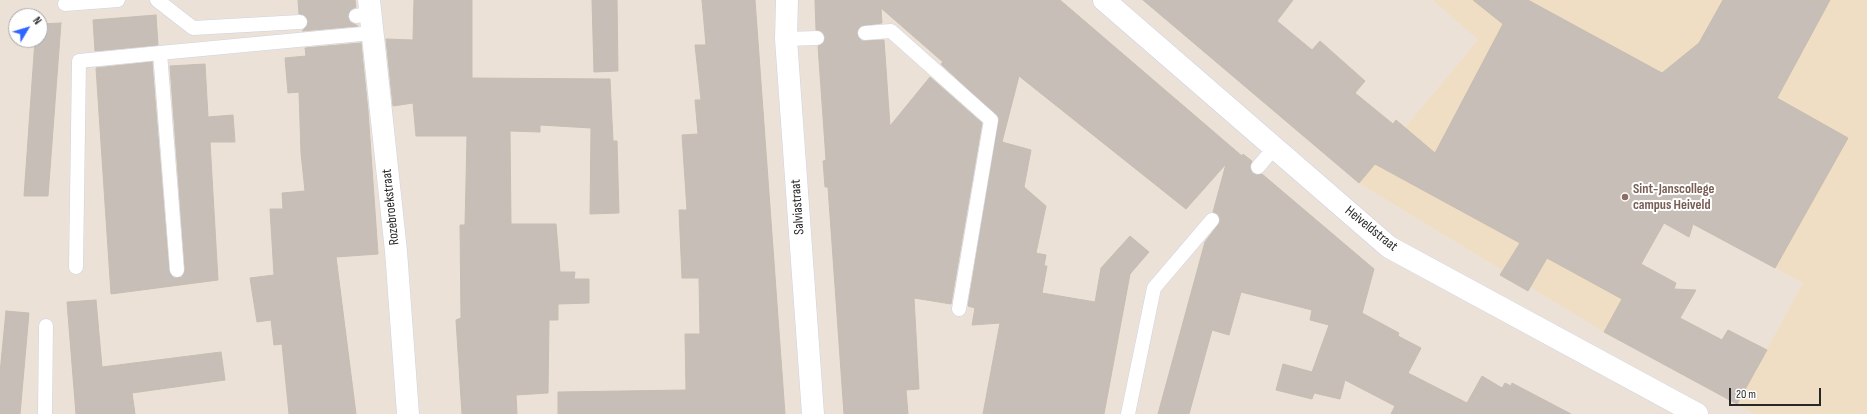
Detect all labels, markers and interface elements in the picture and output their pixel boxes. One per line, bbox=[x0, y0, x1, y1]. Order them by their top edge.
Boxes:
north arrow bbox=[8, 8, 48, 48]
text: N bbox=[30, 15, 44, 27]
street label: Rozebroekstraat bbox=[379, 168, 403, 246]
street label: Salviastraat bbox=[788, 179, 808, 235]
place label: Sint-Janscollege campus Heiveld bbox=[1633, 181, 1715, 214]
marker: Sint-Janscollege campus Heiveld bbox=[1620, 192, 1630, 202]
street label: Heiveldstraat bbox=[1341, 203, 1401, 255]
scale bar bbox=[1731, 380, 1823, 406]
text: 20 m bbox=[1736, 387, 1756, 402]

